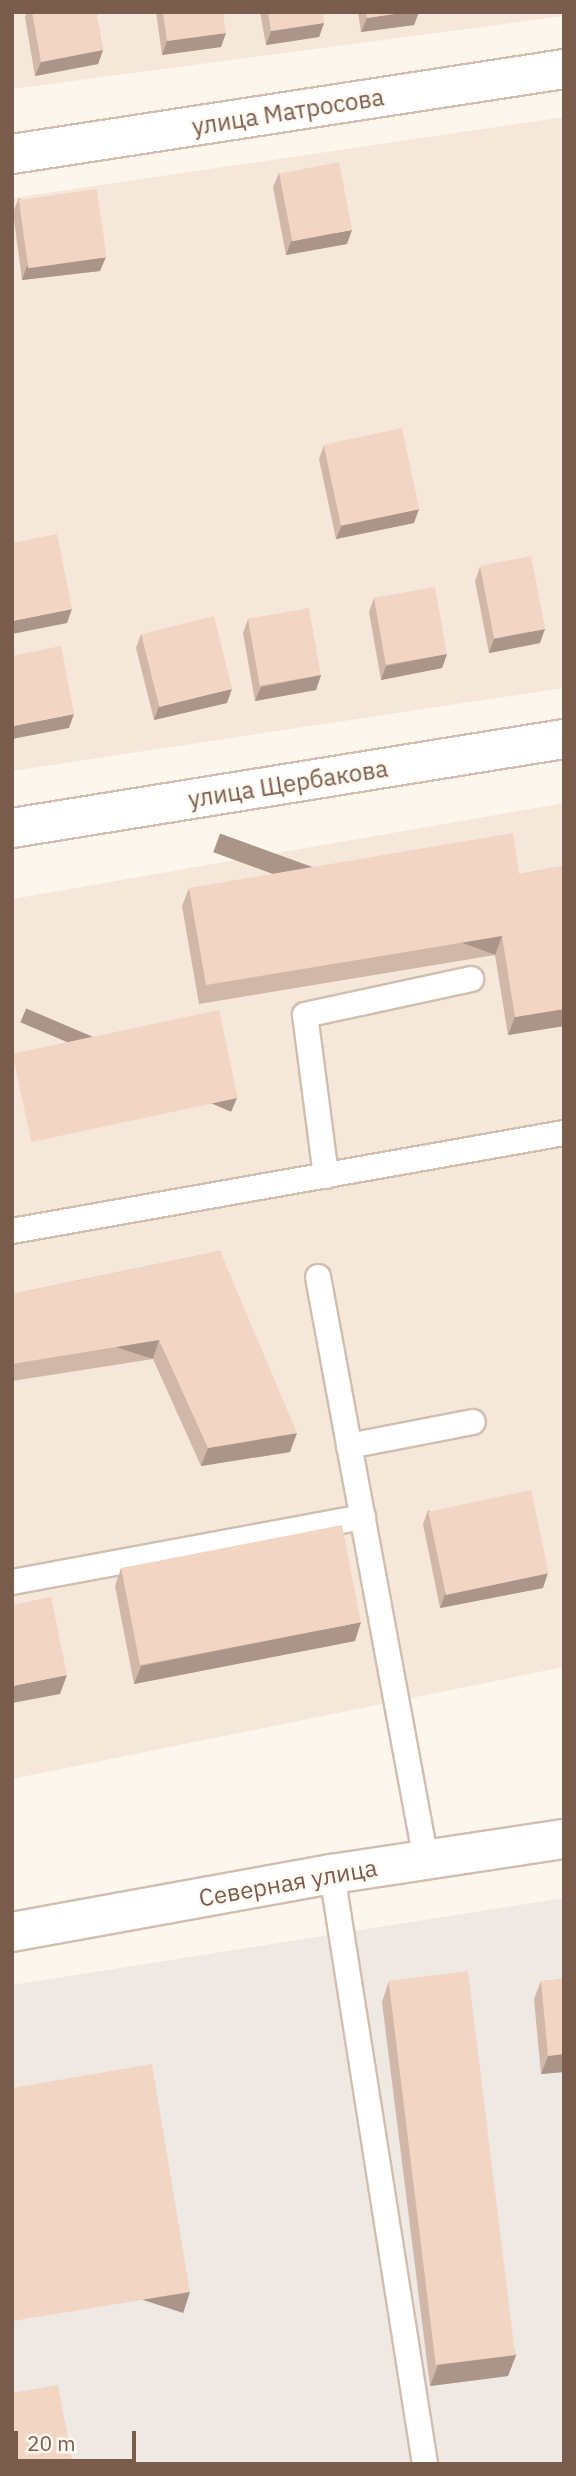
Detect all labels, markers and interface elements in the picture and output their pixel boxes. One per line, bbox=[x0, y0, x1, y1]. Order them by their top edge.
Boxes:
street label: улица Матросова bbox=[190, 83, 386, 141]
street label: улица Щербакова bbox=[186, 754, 390, 814]
street label: Северная улица bbox=[197, 1853, 379, 1913]
scale bar bbox=[18, 2416, 140, 2460]
text: 20 m bbox=[27, 2429, 76, 2457]

